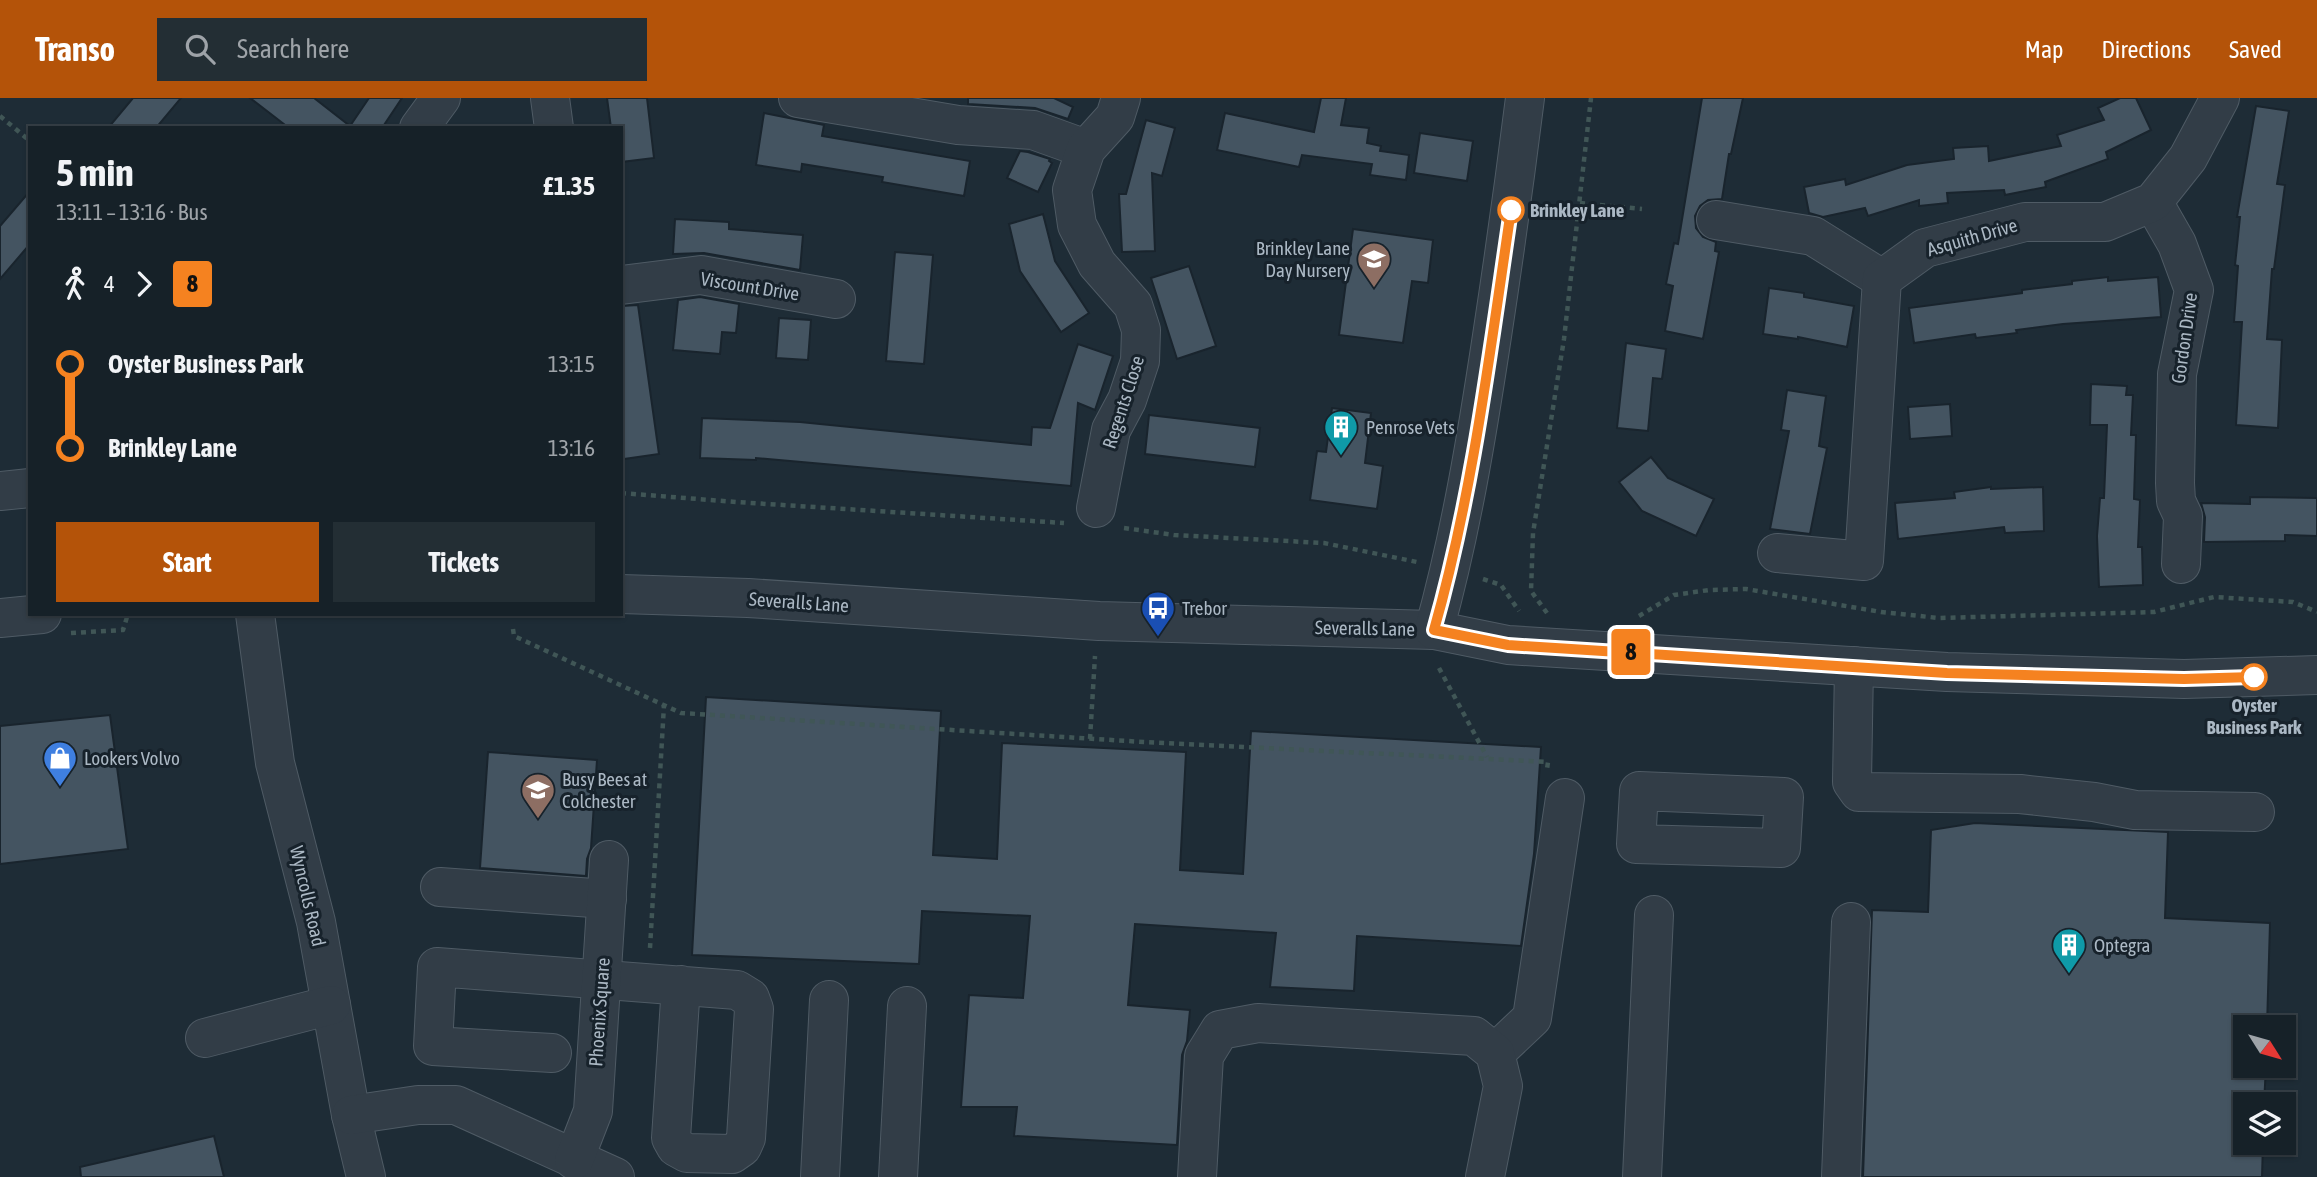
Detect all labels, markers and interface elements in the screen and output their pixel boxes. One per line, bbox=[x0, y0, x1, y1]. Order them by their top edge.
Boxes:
search box bbox=[157, 18, 647, 81]
text: Transo bbox=[35, 30, 115, 68]
icon: search bbox=[181, 30, 219, 68]
text: Search here bbox=[237, 34, 349, 64]
text: Map bbox=[2025, 36, 2063, 63]
text: Directions bbox=[2101, 36, 2191, 63]
text: Saved bbox=[2229, 36, 2282, 63]
text: 5 min bbox=[56, 151, 134, 194]
text: £1.35 bbox=[543, 171, 595, 201]
marker: Brinkley Lane bbox=[1498, 197, 1524, 223]
text: 13:11 – 13:16 · Bus bbox=[56, 199, 208, 225]
place label: Brinkley Lane bbox=[1530, 199, 1625, 221]
street label: Asquith Drive bbox=[1924, 214, 2020, 260]
place label: Brinkley Lane Day Nursery bbox=[1256, 237, 1350, 281]
school or university icon: Brinkley Lane Day Nursery bbox=[1355, 240, 1393, 289]
icon: walk bbox=[56, 265, 94, 303]
icon: forward bbox=[125, 265, 163, 303]
street label: Viscount Drive bbox=[699, 267, 801, 305]
text: 8 bbox=[187, 270, 198, 297]
text: 4 bbox=[104, 271, 115, 297]
street label: Gordon Drive bbox=[2167, 291, 2201, 385]
text: Oyster Business Park bbox=[108, 349, 303, 379]
text: 13:15 bbox=[548, 351, 595, 377]
street label: Regents Close bbox=[1098, 353, 1148, 451]
building icon: Penrose Vets bbox=[1322, 408, 1360, 457]
place label: Penrose Vets bbox=[1366, 416, 1455, 438]
text: Brinkley Lane bbox=[108, 433, 237, 463]
text: 13:16 bbox=[548, 435, 595, 461]
button: Start bbox=[56, 522, 319, 602]
button: Tickets bbox=[333, 522, 595, 602]
street label: Severalls Lane bbox=[748, 588, 850, 616]
bus stop icon: Trebor bbox=[1139, 589, 1177, 638]
place label: Trebor bbox=[1182, 597, 1227, 619]
street label: Severalls Lane bbox=[1315, 616, 1415, 640]
line badge: 8 bbox=[1608, 629, 1654, 675]
text: 8 bbox=[1625, 638, 1637, 665]
marker: Oyster Business Park bbox=[2241, 664, 2267, 690]
place label: Oyster Business Park bbox=[2207, 694, 2302, 738]
shop icon: Lookers Volvo bbox=[41, 739, 79, 788]
place label: Lookers Volvo bbox=[84, 747, 180, 769]
place label: Busy Bees at Colchester bbox=[562, 768, 647, 812]
school or university icon: Busy Bees at Colchester bbox=[519, 771, 557, 820]
street label: Wyncolls Road bbox=[286, 844, 330, 948]
building icon: Optegra bbox=[2050, 926, 2088, 975]
place label: Optegra bbox=[2094, 934, 2150, 956]
street label: Phoenix Square bbox=[584, 957, 614, 1067]
north arrow bbox=[2233, 1015, 2296, 1078]
map controls bbox=[2233, 1015, 2296, 1155]
button: layers bbox=[2233, 1092, 2296, 1155]

